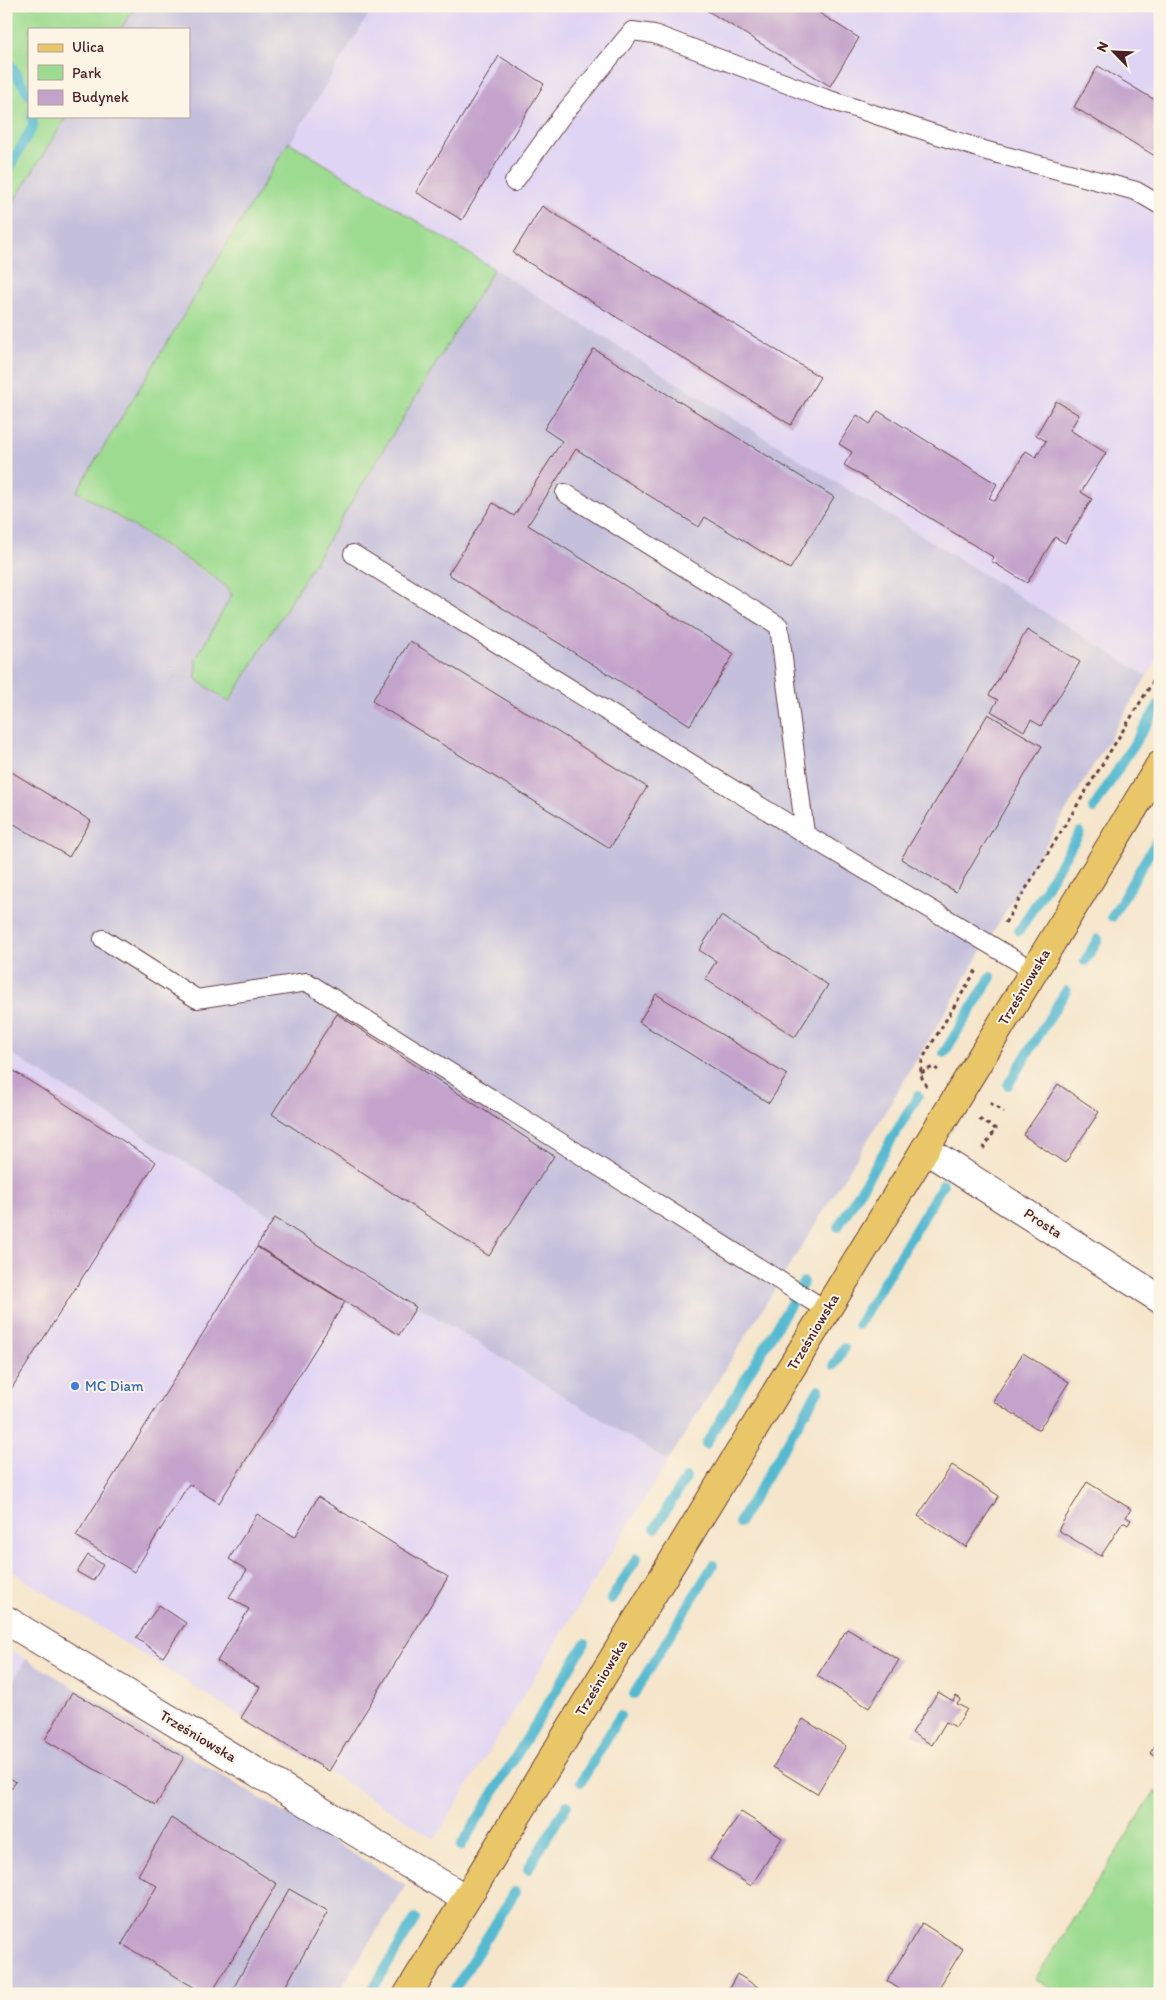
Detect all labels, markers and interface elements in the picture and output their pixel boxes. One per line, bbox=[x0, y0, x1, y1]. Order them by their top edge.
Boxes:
legend bbox=[28, 28, 190, 118]
north arrow bbox=[1088, 28, 1138, 78]
text: Ulica bbox=[72, 38, 105, 56]
text: N bbox=[1093, 39, 1112, 55]
text: Park bbox=[72, 64, 102, 82]
text: Budynek bbox=[72, 88, 129, 106]
street label: Trześniowska bbox=[994, 945, 1054, 1029]
street label: Prosta bbox=[1021, 1204, 1066, 1242]
street label: Trześniowska bbox=[783, 1290, 843, 1374]
place label: MC Diam bbox=[85, 1377, 144, 1395]
marker: MC Diam bbox=[69, 1380, 81, 1392]
street label: Trześniowska bbox=[571, 1636, 631, 1720]
street label: Trześniowska bbox=[156, 1706, 240, 1766]

